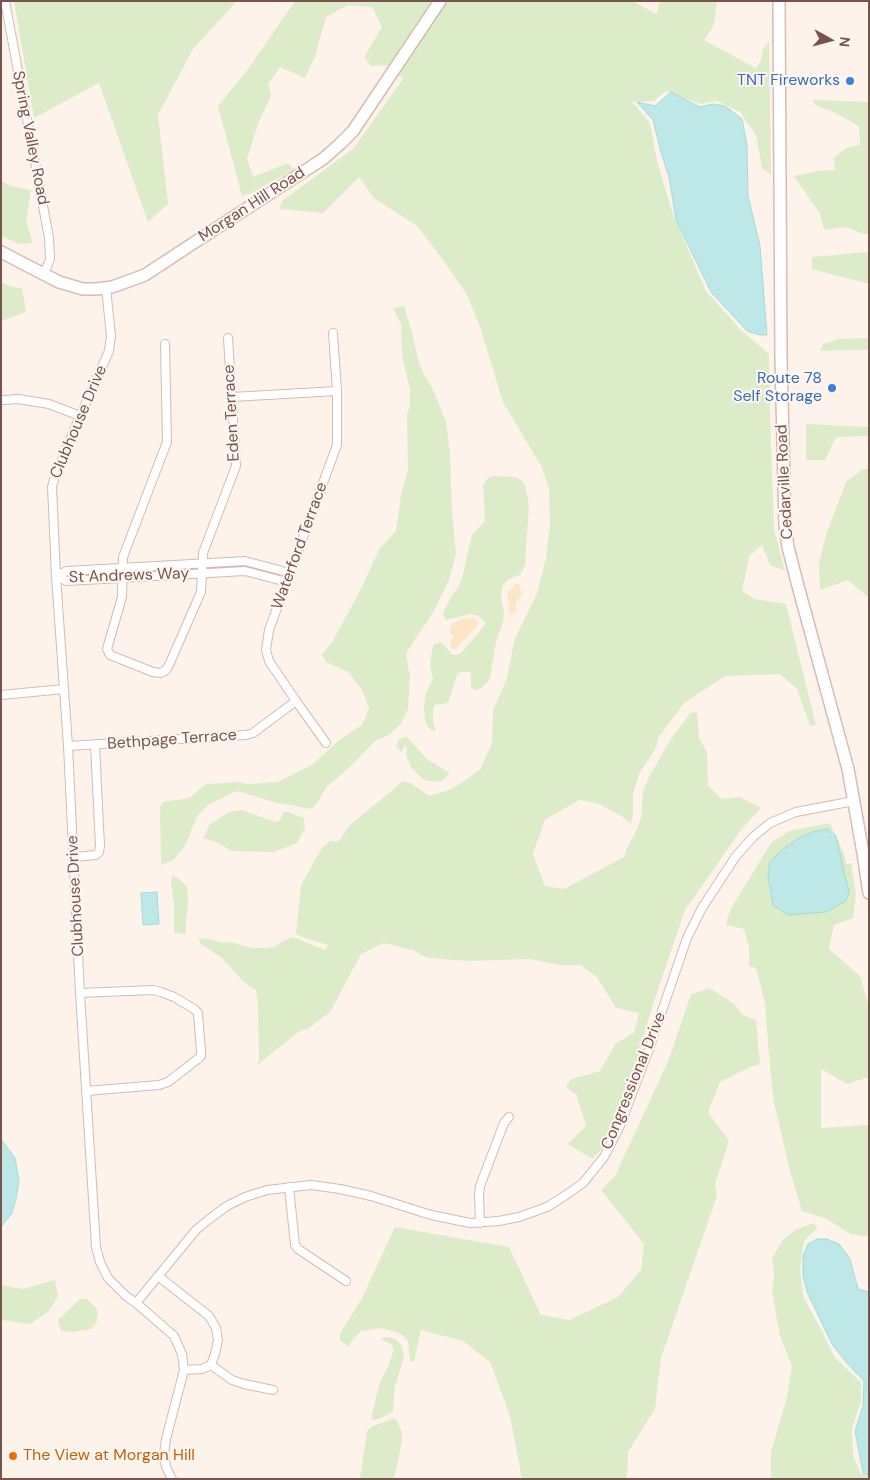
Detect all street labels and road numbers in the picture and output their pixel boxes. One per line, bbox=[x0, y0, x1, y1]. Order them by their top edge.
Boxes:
street label: Spring Valley Road bbox=[8, 69, 52, 207]
street label: Morgan Hill Road bbox=[195, 163, 309, 247]
street label: Clubhouse Drive bbox=[46, 362, 112, 482]
street label: Eden Terrace bbox=[220, 364, 244, 462]
street label: Cedarville Road bbox=[772, 424, 798, 540]
street label: Waterford Terrace bbox=[268, 480, 332, 612]
street label: St Andrews Way bbox=[68, 564, 190, 588]
street label: Bethpage Terrace bbox=[106, 726, 238, 754]
street label: Clubhouse Drive bbox=[63, 835, 89, 957]
street label: Congressional Drive bbox=[598, 1009, 670, 1153]

